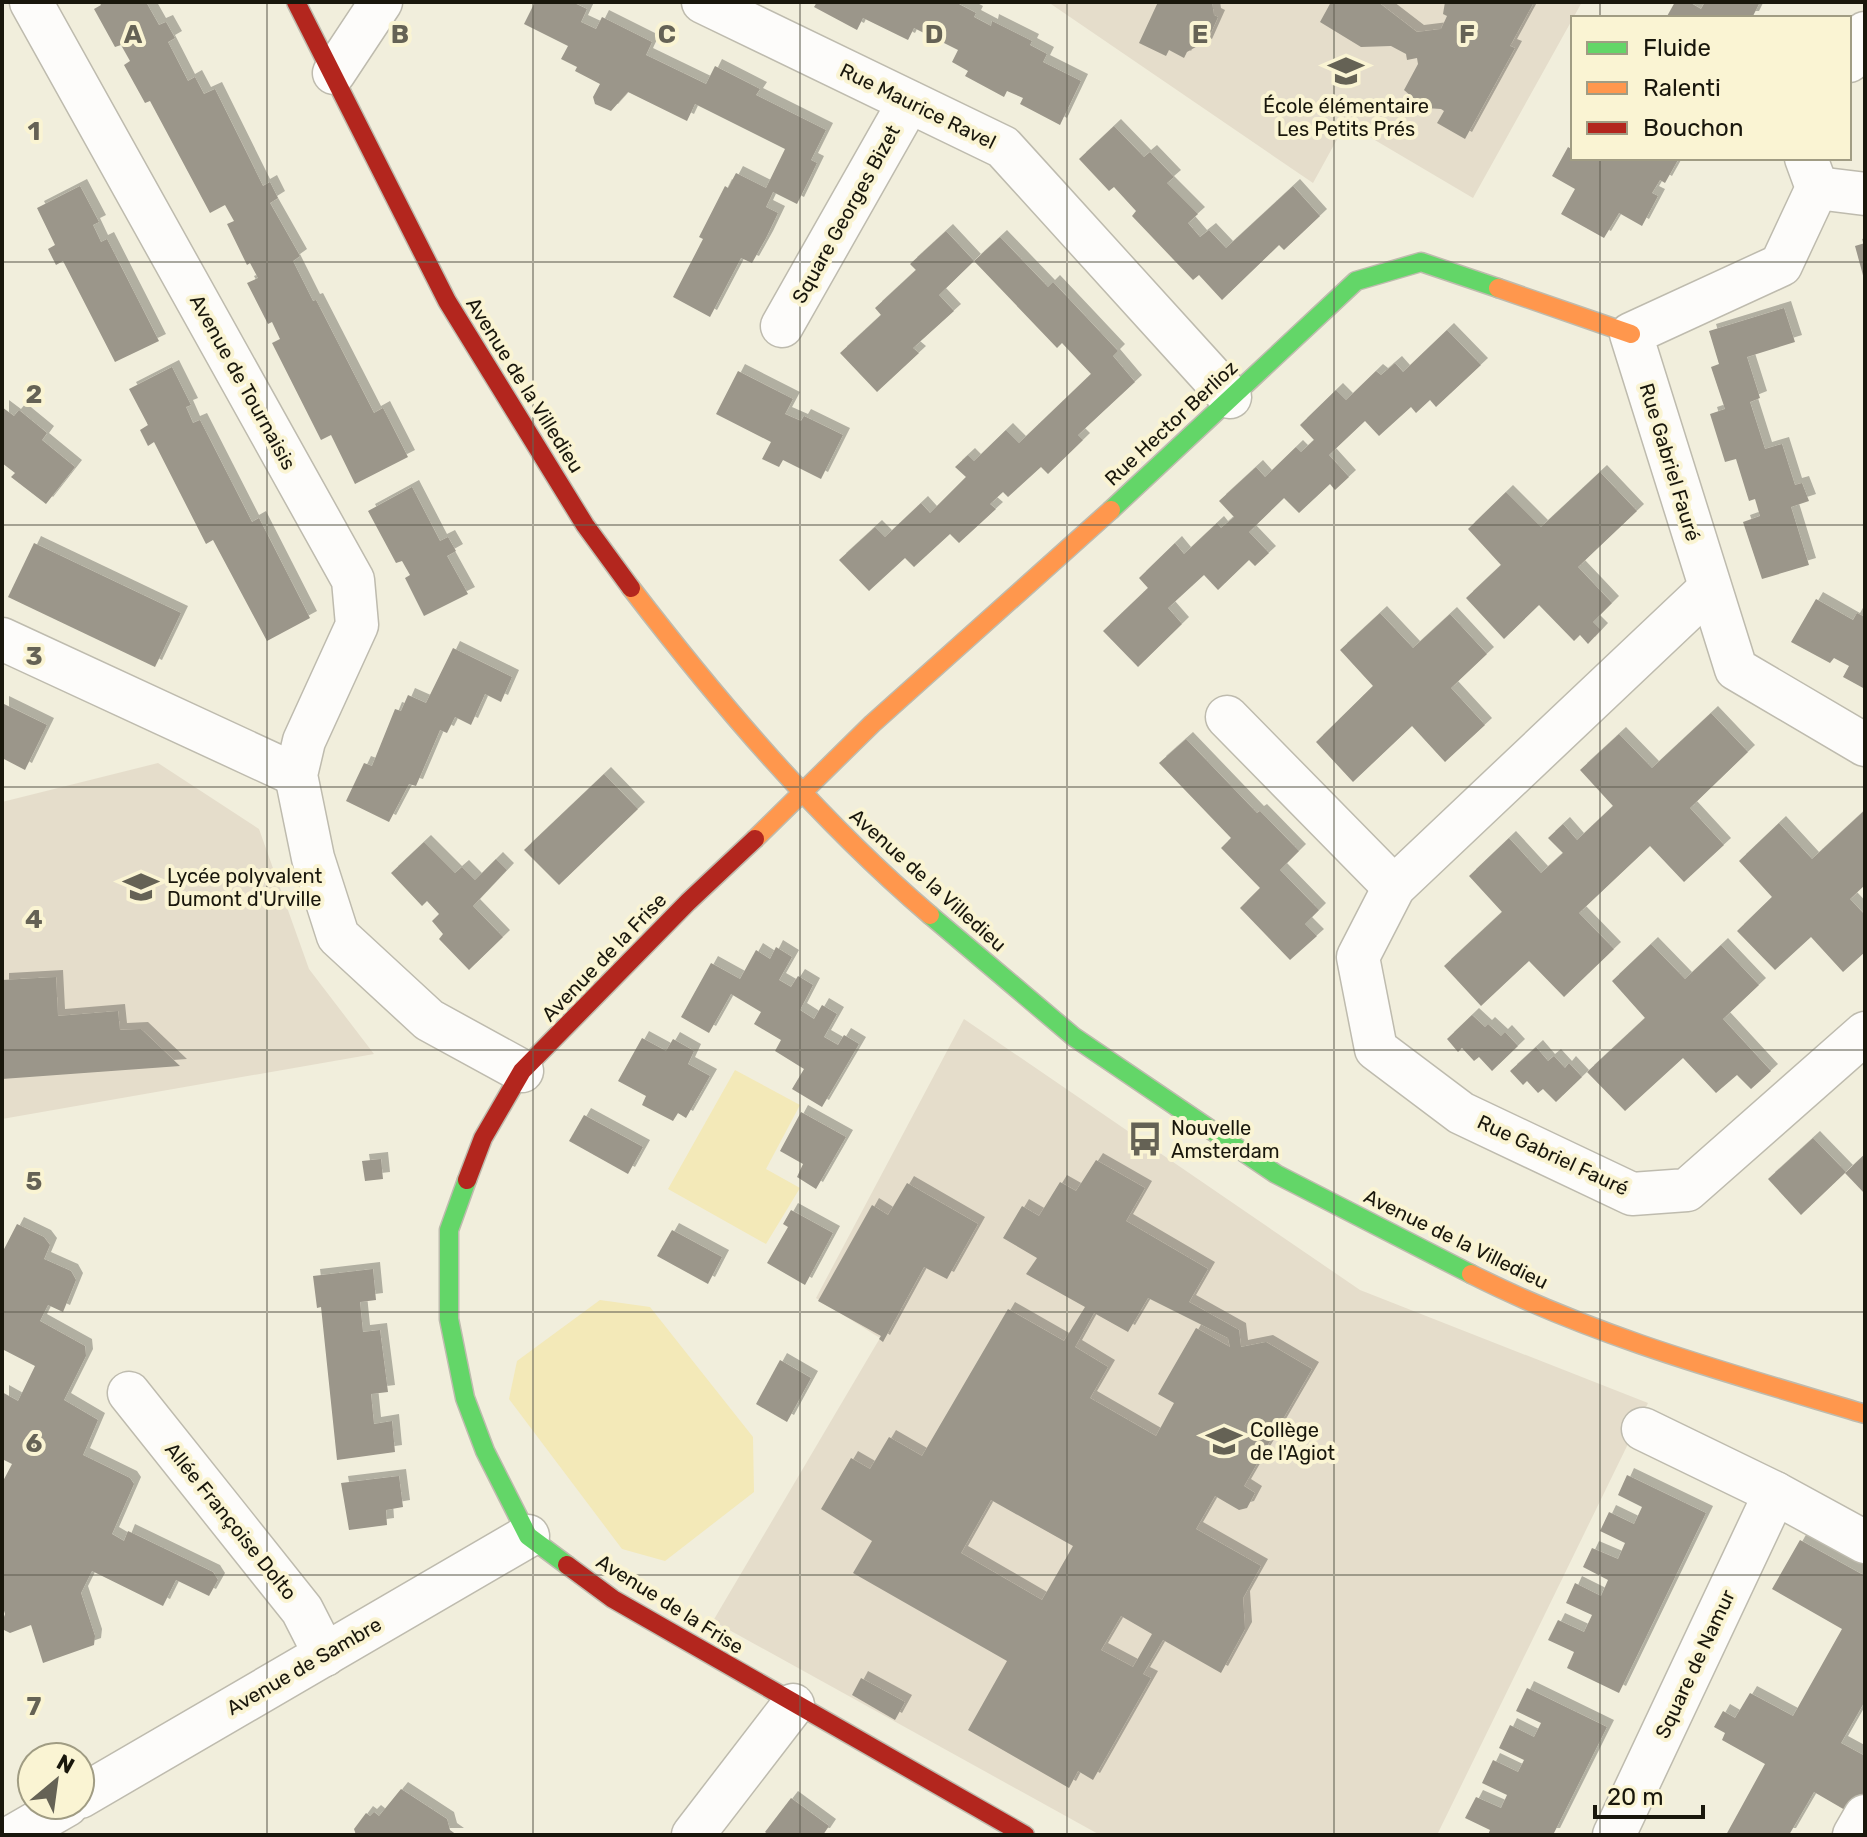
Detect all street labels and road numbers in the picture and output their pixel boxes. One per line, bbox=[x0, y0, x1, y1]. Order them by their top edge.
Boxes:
street label: Rue Maurice Ravel bbox=[836, 58, 1000, 154]
street label: Square Georges Bizet bbox=[787, 121, 905, 307]
street label: Avenue de Tournaisis bbox=[185, 290, 301, 474]
street label: Avenue de la Villedieu bbox=[461, 293, 589, 477]
street label: Rue Hector Berlioz bbox=[1100, 355, 1242, 491]
street label: Rue Gabriel Fauré bbox=[1635, 380, 1705, 544]
street label: Avenue de la Villedieu bbox=[845, 804, 1011, 956]
street label: Avenue de la Frise bbox=[537, 888, 671, 1026]
street label: Rue Gabriel Fauré bbox=[1474, 1109, 1632, 1201]
street label: Avenue de la Villedieu bbox=[1360, 1184, 1552, 1294]
street label: Allée Françoise Dolto bbox=[160, 1437, 302, 1605]
street label: Avenue de la Frise bbox=[592, 1549, 748, 1659]
street label: Square de Namur bbox=[1650, 1585, 1740, 1742]
street label: Avenue de Sambre bbox=[222, 1612, 386, 1720]

